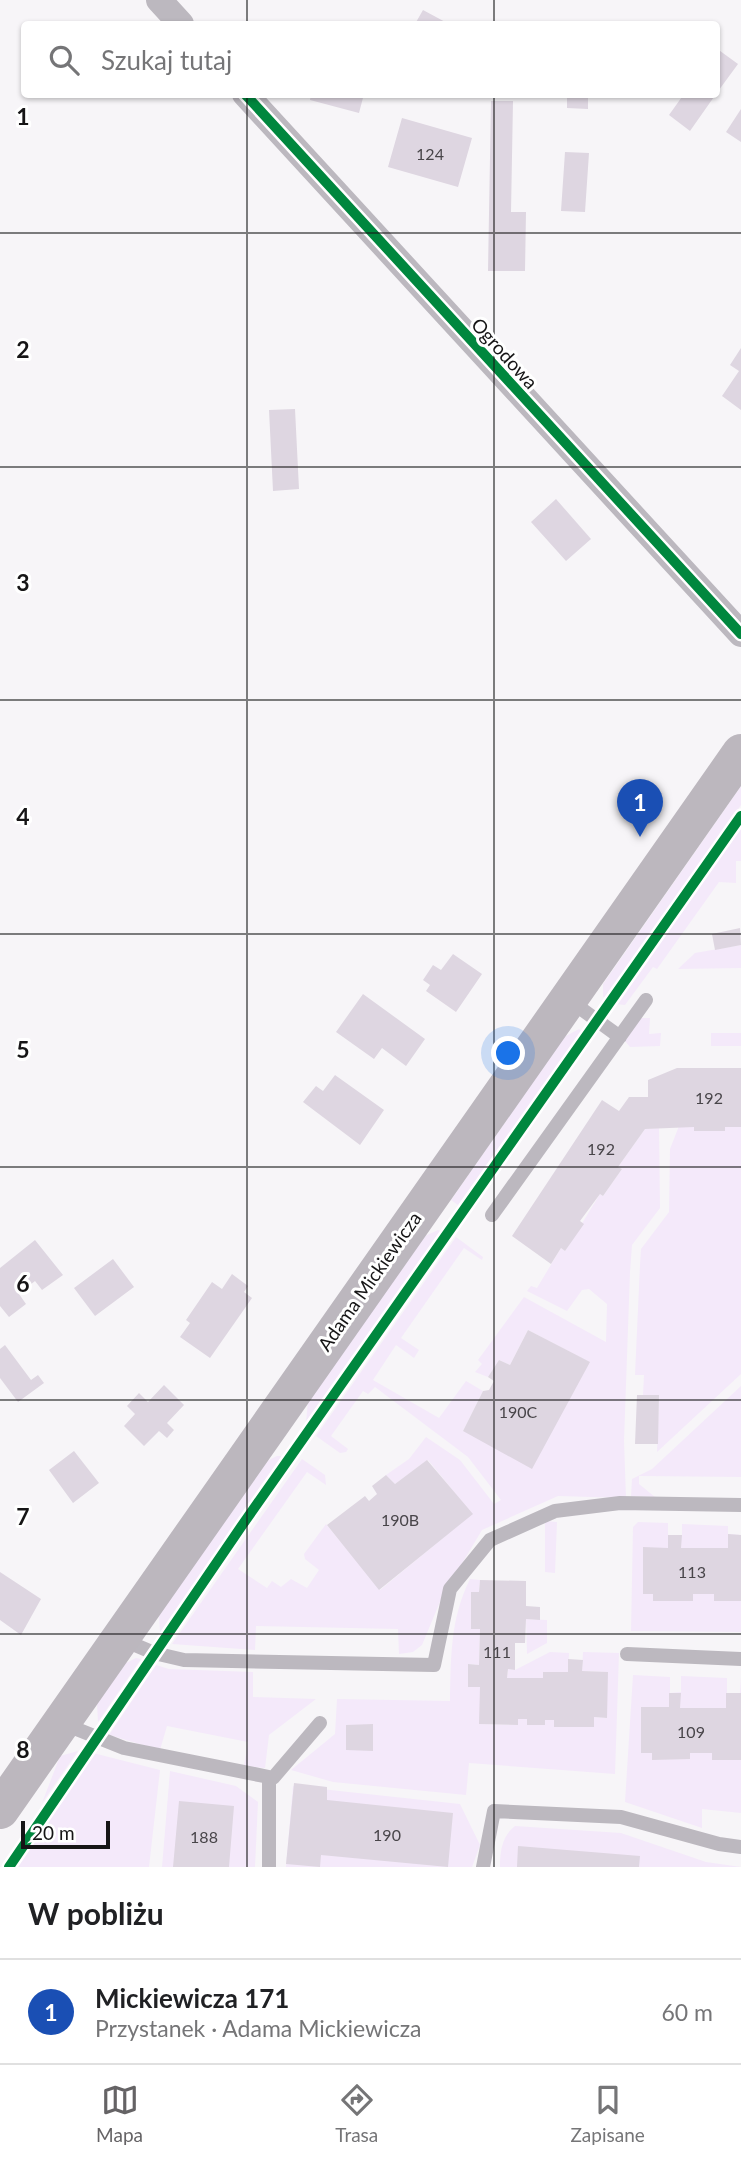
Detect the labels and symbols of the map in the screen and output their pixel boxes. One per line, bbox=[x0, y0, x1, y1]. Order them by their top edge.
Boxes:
text: 1 bbox=[16, 102, 30, 130]
house number: 124 bbox=[416, 144, 444, 163]
street label: Ogrodowa bbox=[467, 313, 543, 393]
text: 2 bbox=[16, 335, 30, 363]
text: 3 bbox=[16, 568, 30, 596]
pin: 1 bbox=[617, 779, 663, 837]
text: 4 bbox=[16, 802, 30, 830]
text: 5 bbox=[16, 1035, 30, 1063]
your location bbox=[491, 1036, 525, 1070]
house number: 192 bbox=[695, 1088, 723, 1107]
house number: 192 bbox=[587, 1139, 615, 1158]
street label: Adama Mickiewicza bbox=[312, 1207, 426, 1355]
text: 6 bbox=[16, 1269, 30, 1297]
house number: 190C bbox=[499, 1402, 538, 1421]
text: 7 bbox=[16, 1502, 30, 1530]
house number: 190B bbox=[381, 1510, 419, 1529]
house number: 113 bbox=[678, 1562, 706, 1581]
house number: 111 bbox=[483, 1642, 511, 1661]
house number: 109 bbox=[677, 1722, 705, 1741]
text: 8 bbox=[16, 1735, 30, 1763]
scale bar bbox=[21, 1818, 110, 1850]
house number: 190 bbox=[373, 1825, 401, 1844]
house number: 188 bbox=[190, 1827, 218, 1846]

